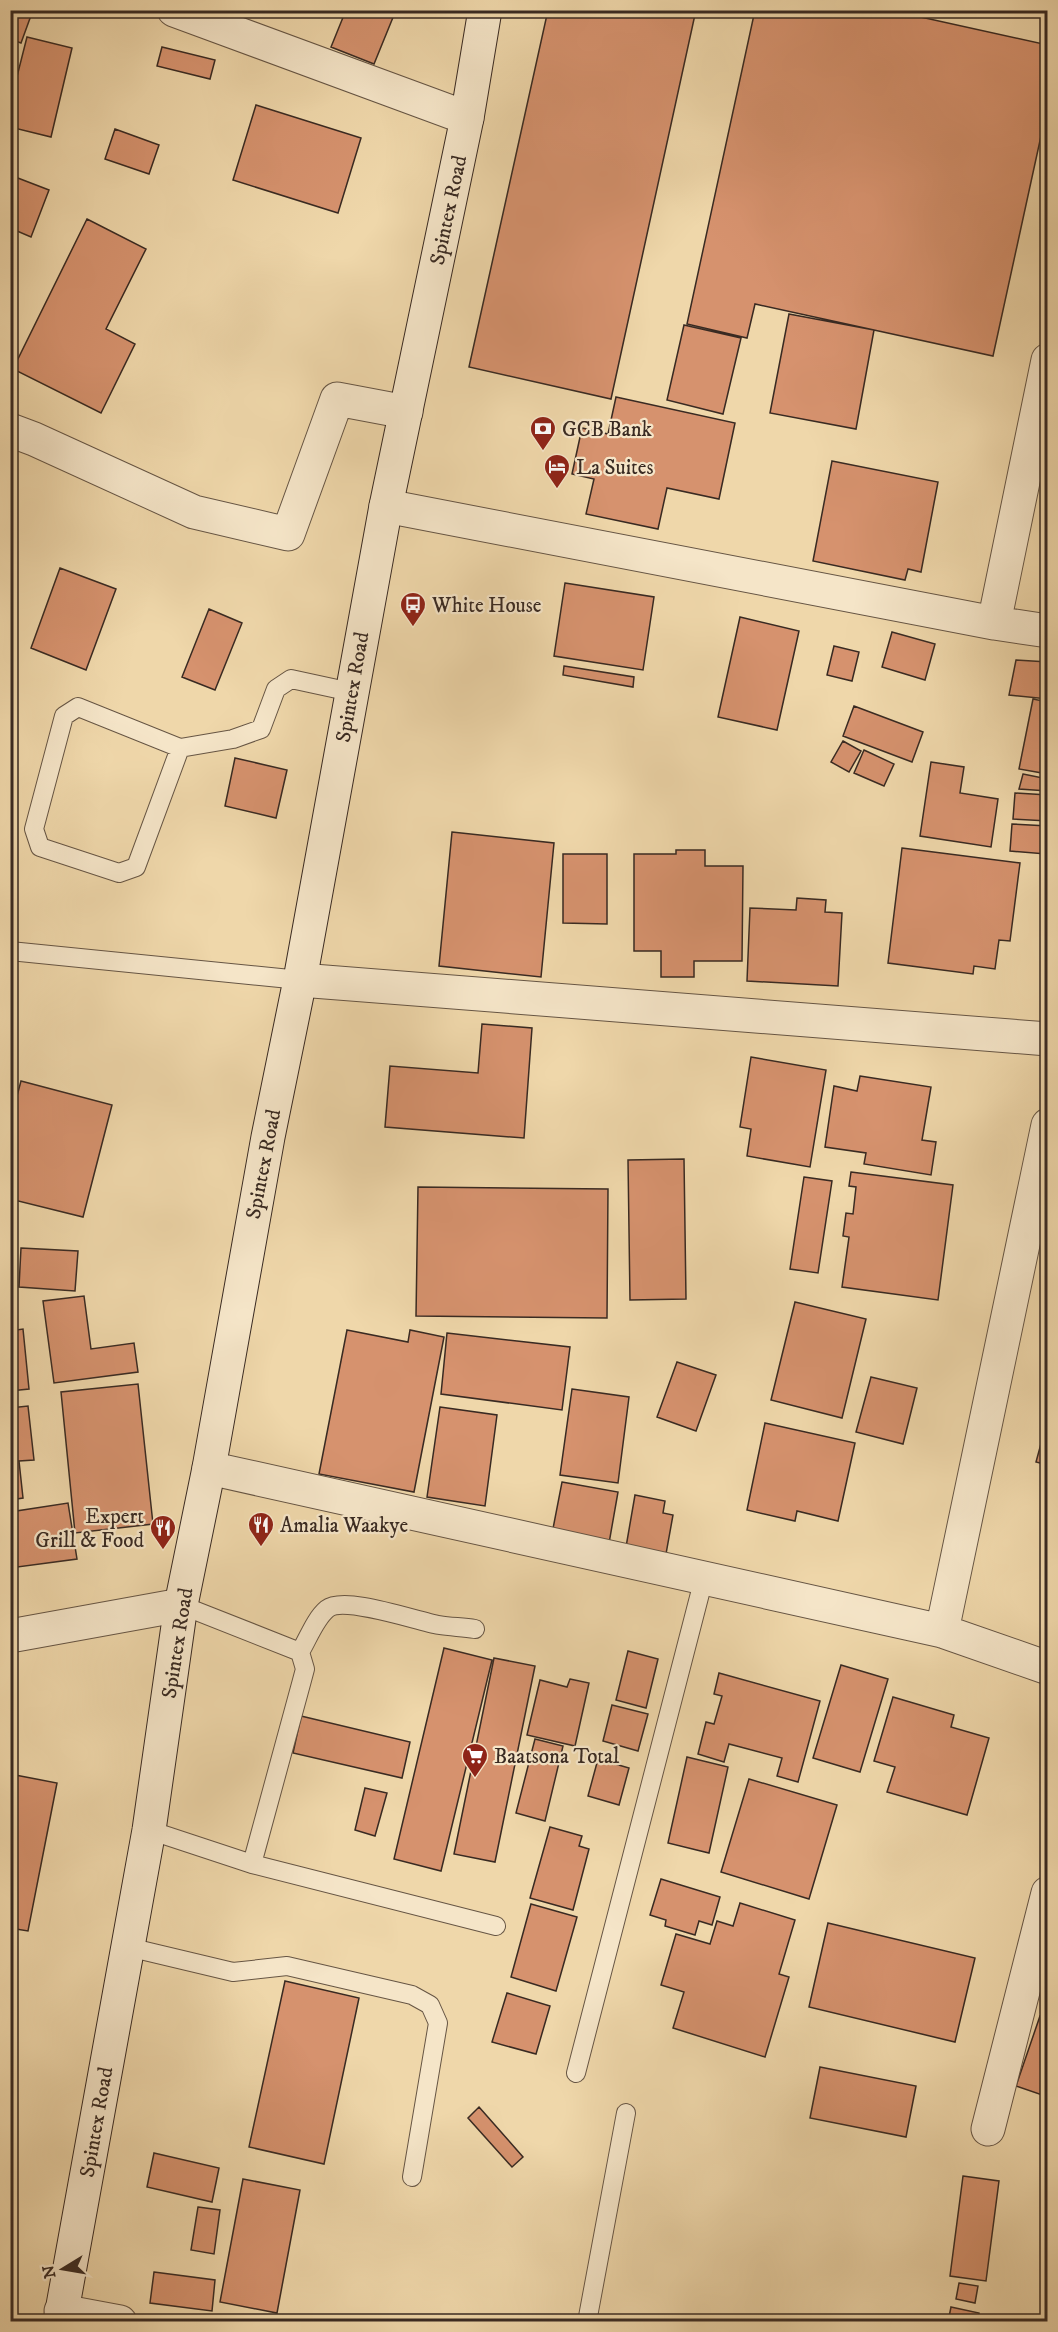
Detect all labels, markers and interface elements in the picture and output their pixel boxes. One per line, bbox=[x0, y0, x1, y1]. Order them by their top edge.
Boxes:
street label: Spintex Road bbox=[425, 152, 473, 267]
bank icon: GCB Bank bbox=[528, 414, 558, 452]
place label: GCB Bank bbox=[562, 417, 653, 443]
hotel icon: La Suites bbox=[542, 452, 572, 490]
place label: La Suites bbox=[576, 455, 653, 481]
bus stop icon: White House bbox=[398, 590, 428, 628]
place label: White House bbox=[431, 593, 542, 619]
street label: Spintex Road bbox=[330, 629, 376, 744]
street label: Spintex Road bbox=[241, 1106, 287, 1221]
place label: Expert Grill & Food bbox=[35, 1504, 145, 1554]
restaurant icon: Amalia Waakye bbox=[246, 1510, 276, 1548]
restaurant icon: Expert Grill & Food bbox=[148, 1513, 178, 1551]
place label: Amalia Waakye bbox=[280, 1513, 408, 1539]
street label: Spintex Road bbox=[156, 1586, 200, 1700]
supermarket icon: Baatsona Total bbox=[460, 1741, 490, 1779]
place label: Baatsona Total bbox=[494, 1744, 620, 1770]
street label: Spintex Road bbox=[74, 2064, 120, 2179]
north arrow bbox=[33, 2239, 93, 2299]
text: N bbox=[38, 2263, 60, 2280]

